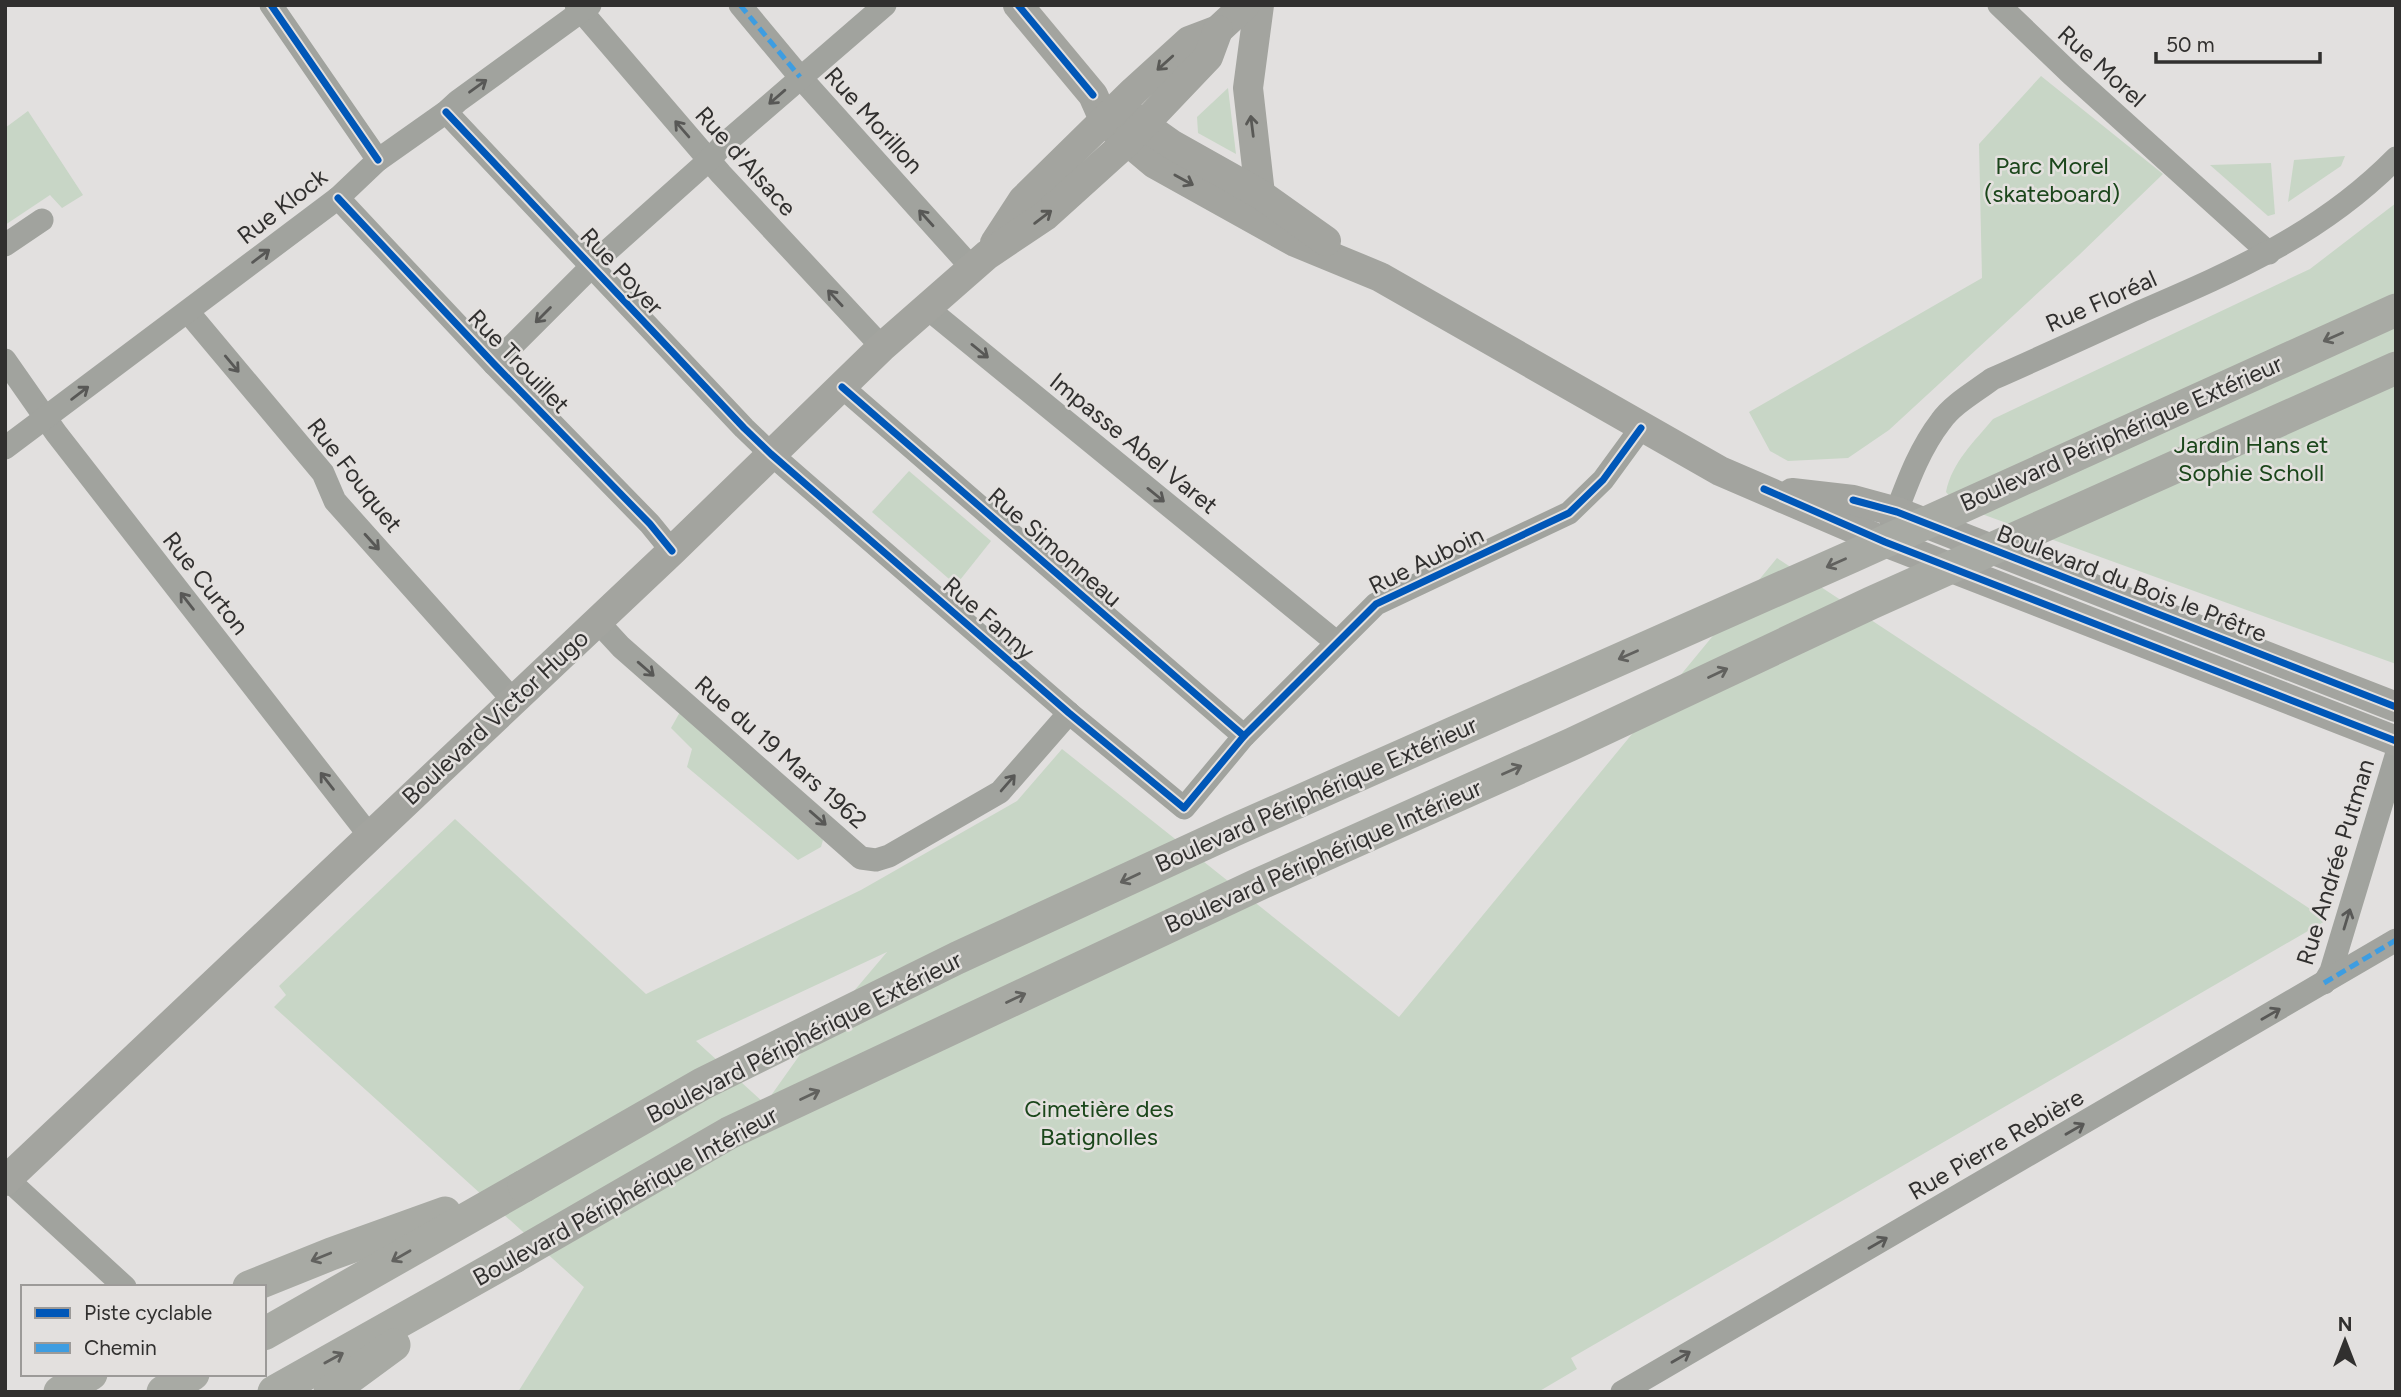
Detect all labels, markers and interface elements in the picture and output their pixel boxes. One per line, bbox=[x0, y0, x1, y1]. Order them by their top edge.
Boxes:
street label: Rue Morel bbox=[2052, 19, 2152, 113]
scale bar bbox=[2156, 21, 2320, 65]
text: 50 m bbox=[2166, 32, 2215, 57]
one-way arrow bbox=[1157, 54, 1174, 71]
street label: Rue Morillon bbox=[819, 61, 929, 179]
one-way arrow bbox=[469, 78, 487, 93]
one-way arrow bbox=[768, 89, 786, 105]
street label: Rue d'Alsace bbox=[689, 100, 803, 222]
one-way arrow bbox=[1245, 115, 1258, 138]
one-way arrow bbox=[674, 121, 690, 139]
park label: Parc Morel (skateboard) bbox=[1984, 151, 2120, 208]
street label: Rue Klock bbox=[231, 162, 333, 250]
one-way arrow bbox=[1173, 174, 1193, 188]
one-way arrow bbox=[919, 209, 935, 227]
one-way arrow bbox=[1033, 209, 1052, 224]
street label: Rue Poyer bbox=[574, 222, 670, 320]
one-way arrow bbox=[252, 248, 270, 263]
street label: Rue Floréal bbox=[2041, 264, 2161, 338]
one-way arrow bbox=[827, 289, 843, 307]
street label: Rue Trouillet bbox=[462, 303, 576, 419]
one-way arrow bbox=[535, 307, 552, 324]
one-way arrow bbox=[2323, 331, 2344, 344]
one-way arrow bbox=[970, 343, 988, 359]
street label: Boulevard Périphérique Extérieur bbox=[1955, 349, 2287, 517]
one-way arrow bbox=[224, 355, 240, 373]
street label: Impasse Abel Varet bbox=[1044, 366, 1224, 520]
one-way arrow bbox=[70, 385, 88, 400]
street label: Rue Fouquet bbox=[301, 412, 409, 538]
park label: Jardin Hans et Sophie Scholl bbox=[2174, 430, 2328, 487]
street label: Rue Simonneau bbox=[982, 481, 1128, 613]
one-way arrow bbox=[1147, 487, 1165, 502]
street label: Boulevard du Bois le Prêtre bbox=[1993, 518, 2271, 648]
street label: Rue Auboin bbox=[1364, 520, 1488, 600]
street label: Rue Curton bbox=[157, 526, 255, 640]
one-way arrow bbox=[364, 533, 380, 551]
one-way arrow bbox=[1826, 557, 1848, 570]
street label: Rue Fanny bbox=[937, 570, 1041, 666]
one-way arrow bbox=[180, 593, 195, 611]
street label: Boulevard Victor Hugo bbox=[396, 623, 594, 811]
one-way arrow bbox=[1618, 649, 1639, 662]
one-way arrow bbox=[637, 661, 655, 677]
one-way arrow bbox=[1707, 666, 1728, 679]
street label: Rue du 19 Mars 1962 bbox=[689, 669, 873, 835]
street label: Boulevard Périphérique Extérieur bbox=[1150, 710, 1482, 878]
street label: Rue Andrée Putman bbox=[2290, 756, 2380, 968]
one-way arrow bbox=[1501, 763, 1523, 776]
one-way arrow bbox=[319, 773, 334, 791]
street label: Boulevard Périphérique Intérieur bbox=[1160, 773, 1486, 939]
one-way arrow bbox=[1000, 774, 1016, 792]
one-way arrow bbox=[809, 810, 827, 826]
one-way arrow bbox=[1120, 872, 1141, 885]
one-way arrow bbox=[2341, 909, 2354, 931]
street label: Boulevard Périphérique Extérieur bbox=[642, 945, 966, 1129]
one-way arrow bbox=[1005, 991, 1026, 1004]
one-way arrow bbox=[2261, 1007, 2281, 1021]
street label: Rue Pierre Rebière bbox=[1903, 1082, 2089, 1206]
one-way arrow bbox=[799, 1087, 820, 1101]
park label: Cimetière des Batignolles bbox=[1024, 1094, 1174, 1151]
street label: Boulevard Périphérique Intérieur bbox=[468, 1100, 782, 1292]
one-way arrow bbox=[2064, 1121, 2084, 1135]
one-way arrow bbox=[1867, 1236, 1888, 1249]
one-way arrow bbox=[391, 1249, 411, 1263]
one-way arrow bbox=[310, 1252, 332, 1265]
legend bbox=[21, 1285, 266, 1376]
text: Piste cyclable bbox=[84, 1300, 212, 1325]
north arrow bbox=[2310, 1306, 2380, 1376]
text: N bbox=[2338, 1313, 2352, 1336]
text: Chemin bbox=[84, 1335, 157, 1360]
one-way arrow bbox=[1671, 1350, 1691, 1364]
one-way arrow bbox=[323, 1351, 343, 1365]

